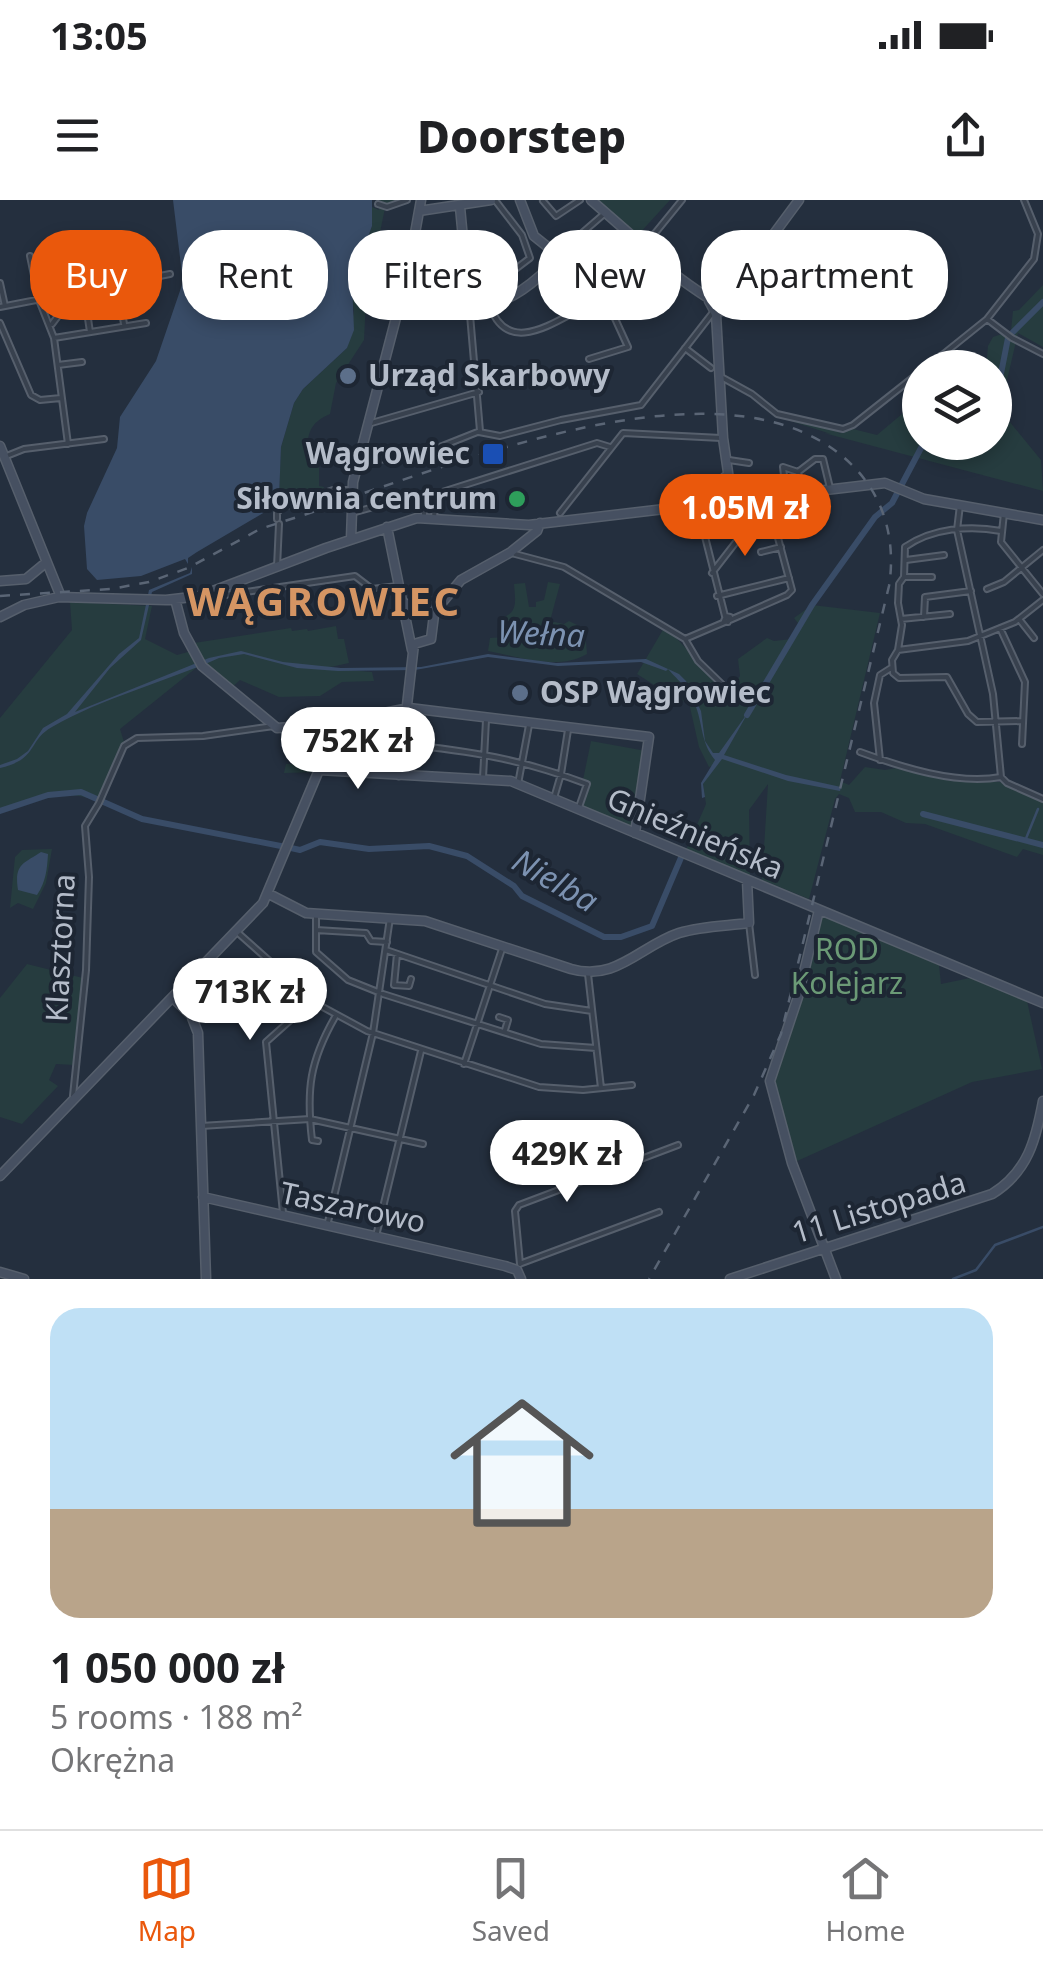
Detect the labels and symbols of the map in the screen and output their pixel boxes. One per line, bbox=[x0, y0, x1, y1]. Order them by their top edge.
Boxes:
place label: Urząd Skarbowy bbox=[368, 354, 611, 395]
marker: Urząd Skarbowy bbox=[337, 365, 359, 387]
place label: Wągrowiec bbox=[306, 432, 470, 473]
marker: Wągrowiec bbox=[480, 441, 506, 467]
pin: 1.05M zł bbox=[642, 474, 848, 559]
place label: Siłownia centrum bbox=[236, 477, 497, 518]
marker: Siłownia centrum bbox=[506, 488, 528, 510]
district label: WĄGROWIEC bbox=[186, 573, 462, 628]
water label: Wełna bbox=[496, 609, 586, 656]
place label: OSP Wągrowiec bbox=[540, 671, 771, 712]
marker: OSP Wągrowiec bbox=[509, 682, 531, 704]
pin: 752K zł bbox=[266, 707, 450, 792]
street label: Gnieźnieńska bbox=[601, 777, 790, 888]
water label: Nielba bbox=[505, 838, 606, 921]
street label: Klasztorna bbox=[35, 873, 84, 1023]
park label: ROD Kolejarz bbox=[791, 928, 903, 1003]
pin: 713K zł bbox=[158, 958, 342, 1043]
pin: 429K zł bbox=[475, 1120, 659, 1205]
street label: 11 Listopada bbox=[787, 1161, 970, 1252]
street label: Taszarowo bbox=[277, 1171, 430, 1242]

